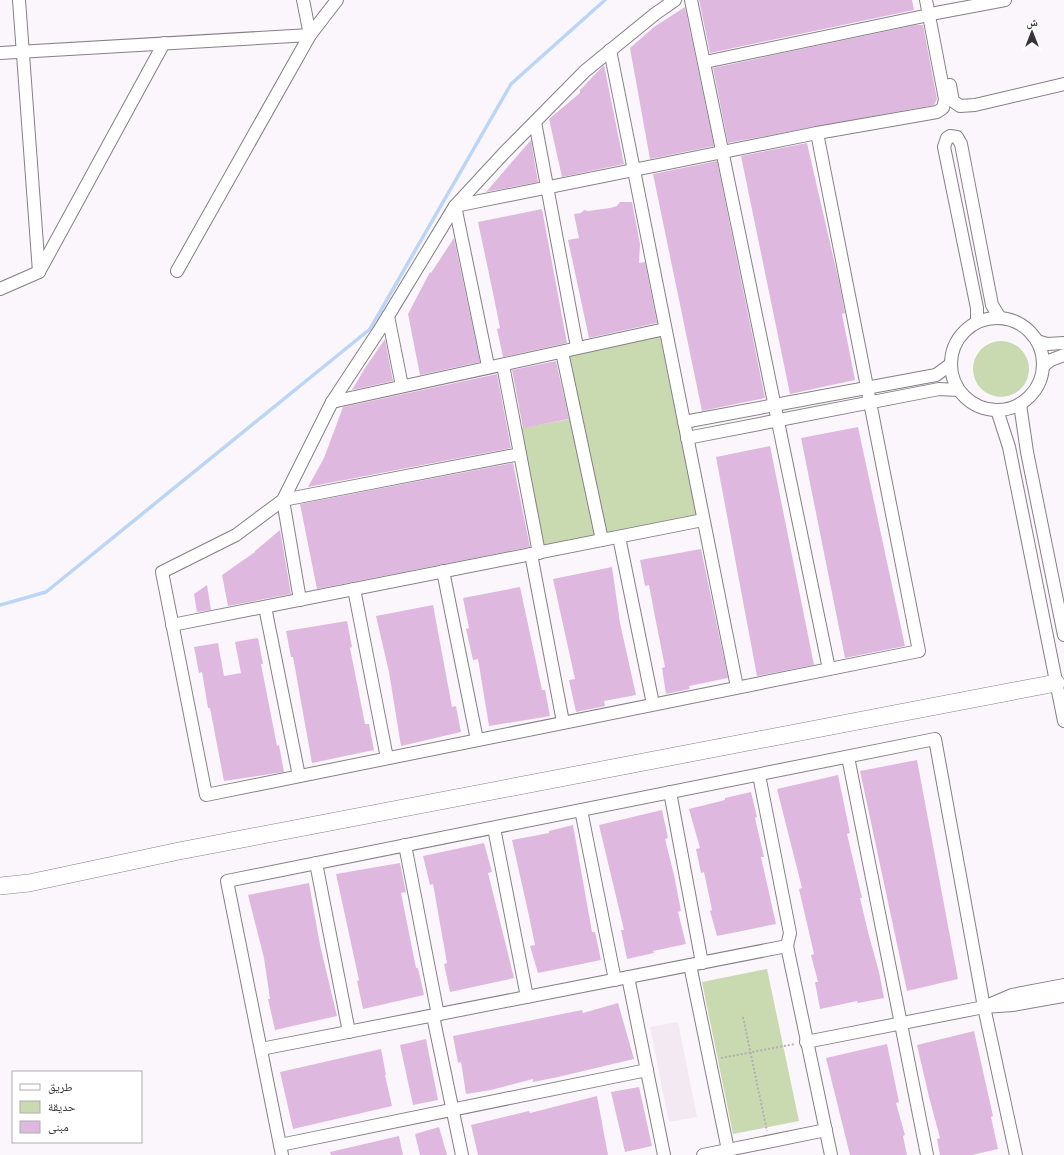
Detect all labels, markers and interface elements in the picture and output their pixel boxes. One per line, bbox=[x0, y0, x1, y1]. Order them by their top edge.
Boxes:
north arrow bbox=[1012, 12, 1052, 52]
text: ش bbox=[1026, 14, 1038, 30]
legend bbox=[12, 1071, 142, 1143]
text: طريق bbox=[48, 1078, 73, 1096]
text: حديقة bbox=[48, 1098, 76, 1116]
text: مبنى bbox=[48, 1118, 69, 1136]

